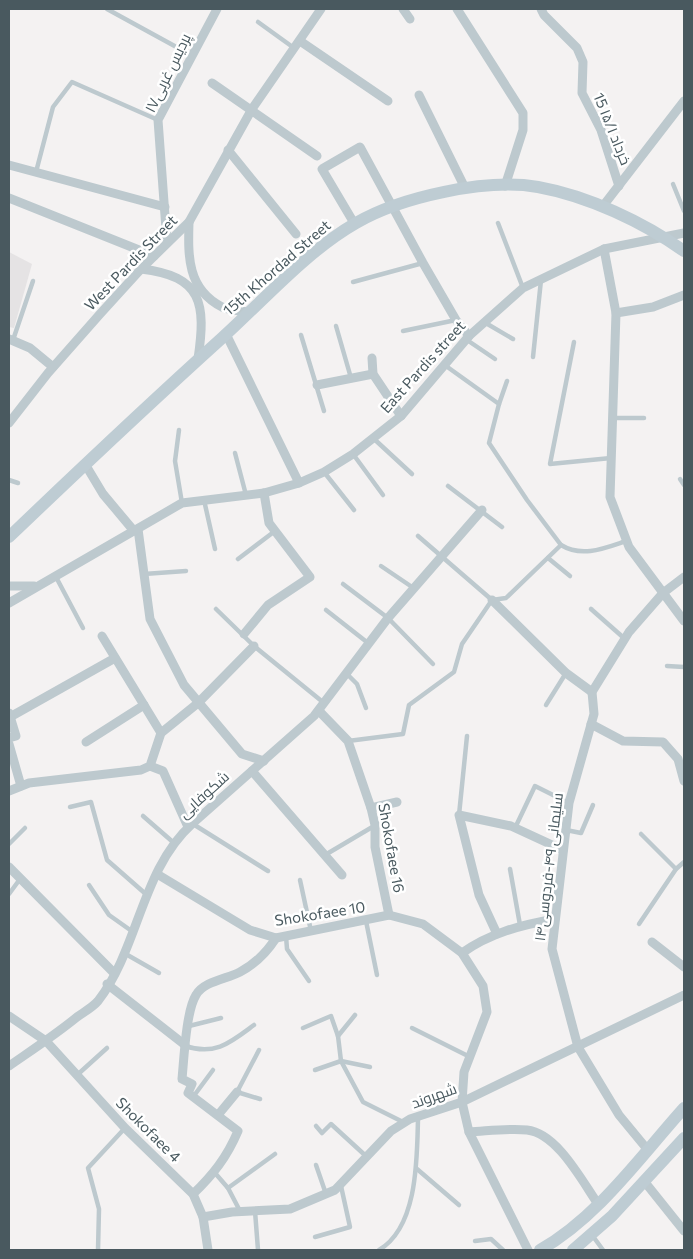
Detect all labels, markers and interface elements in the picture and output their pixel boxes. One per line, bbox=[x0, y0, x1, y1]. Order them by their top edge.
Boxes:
street label: پردیس غربی۱۷ bbox=[140, 30, 196, 116]
street label: 15 خرداد ۱۵/۱ bbox=[589, 90, 636, 168]
street label: West Pardis Street bbox=[80, 211, 180, 314]
street label: 15th Khordad Street bbox=[219, 216, 334, 319]
street label: East Pardis street bbox=[376, 316, 469, 416]
street label: شکوفایی bbox=[174, 767, 234, 823]
street label: سلیمانی ۴۹-فردوسی۱۴ bbox=[530, 792, 568, 942]
street label: Shokofaee 16 bbox=[375, 802, 409, 894]
street label: Shokofaee 10 bbox=[273, 897, 366, 929]
street label: شهروند bbox=[408, 1079, 460, 1113]
street label: Shokofaee 4 bbox=[113, 1093, 185, 1165]

